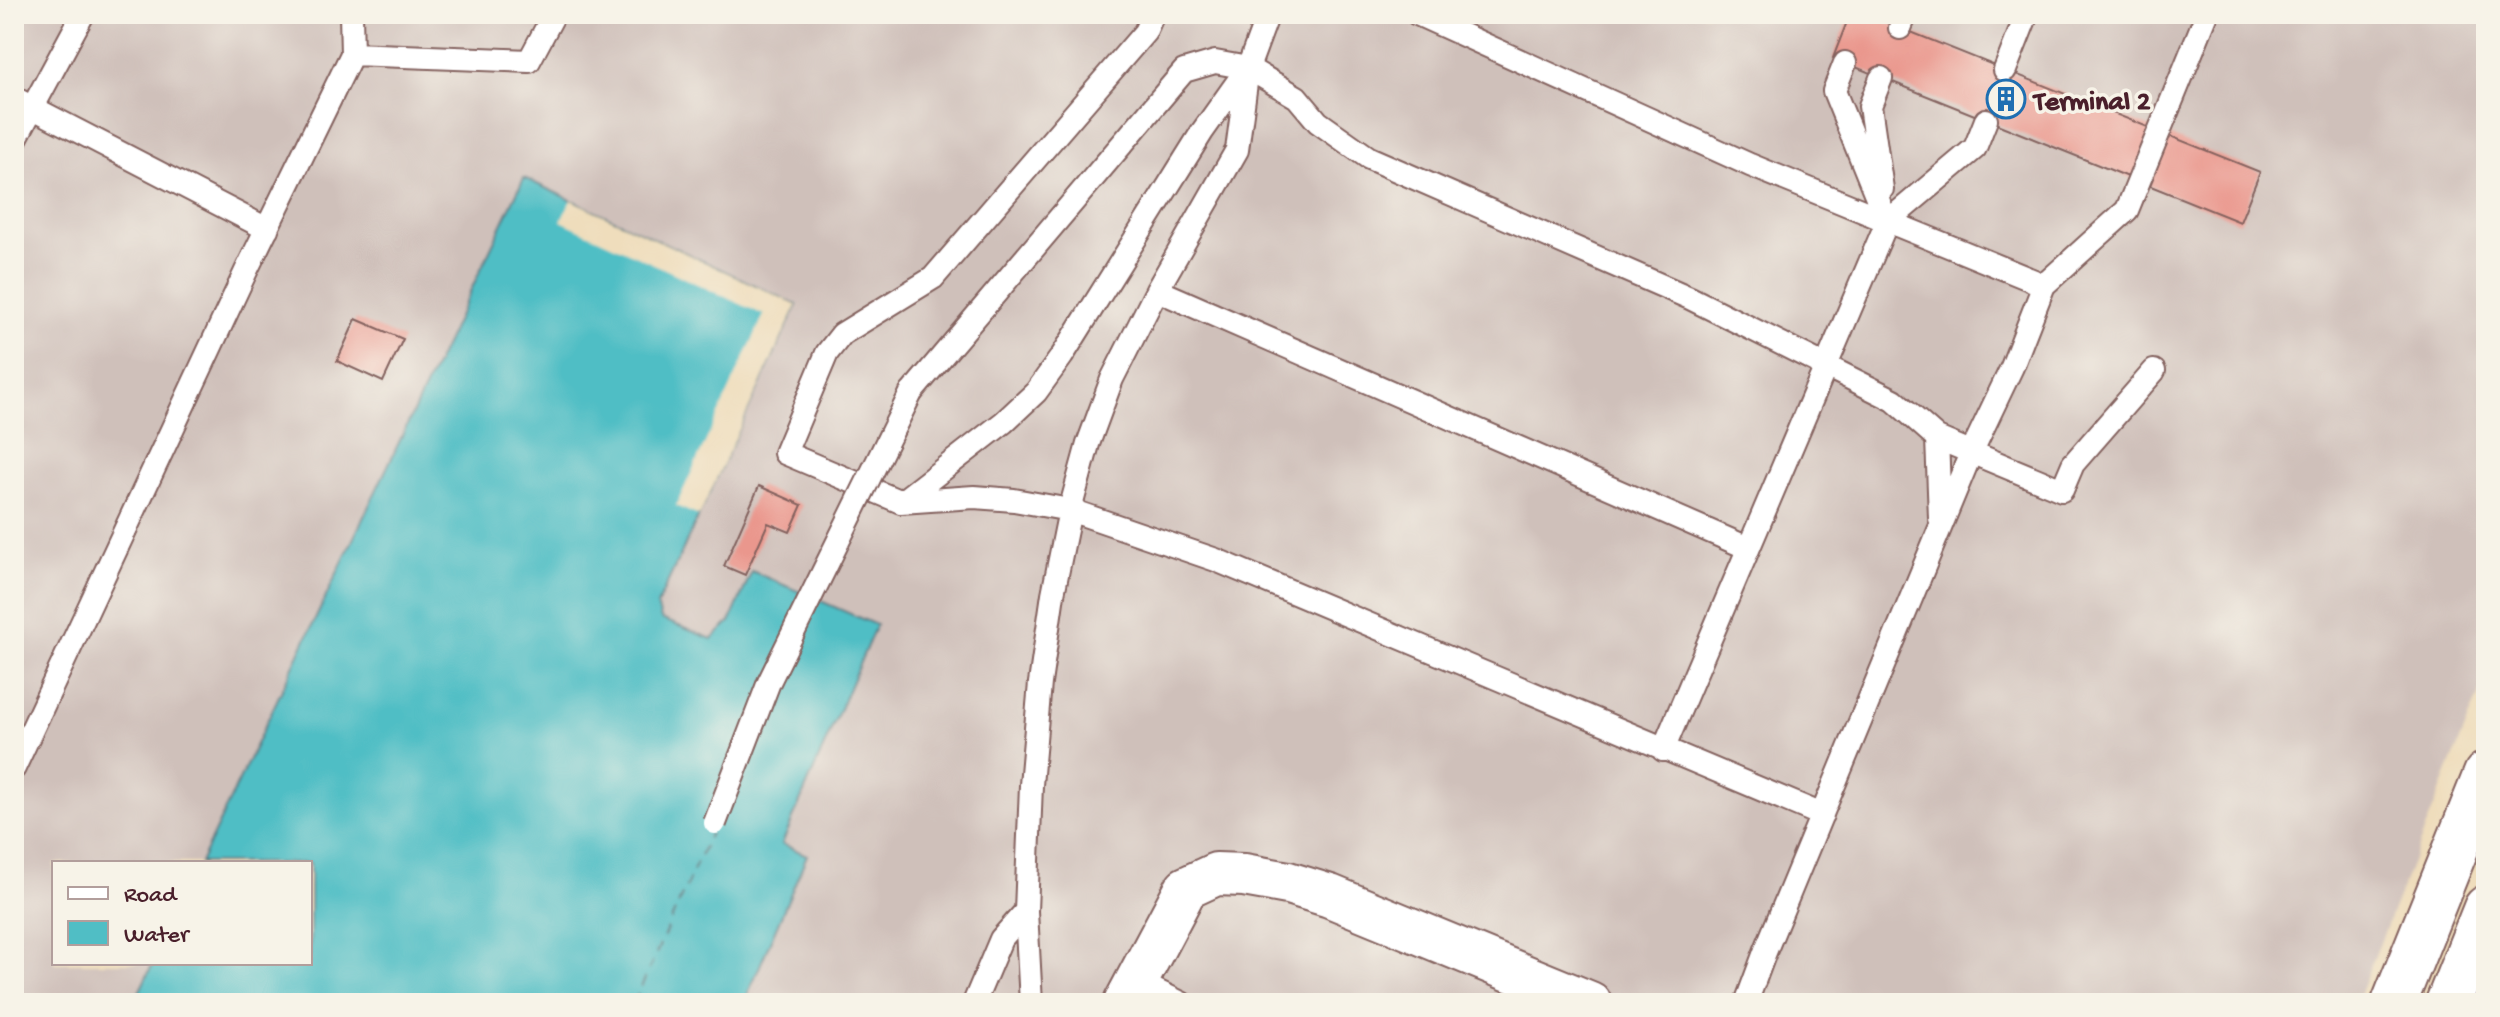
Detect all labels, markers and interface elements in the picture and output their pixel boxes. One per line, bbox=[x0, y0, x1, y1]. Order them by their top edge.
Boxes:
building icon: Terminal 2 bbox=[1985, 78, 2027, 120]
place label: Terminal 2 bbox=[2032, 87, 2151, 120]
legend bbox=[52, 861, 312, 965]
text: Road bbox=[124, 882, 178, 911]
text: Water bbox=[124, 922, 191, 951]

